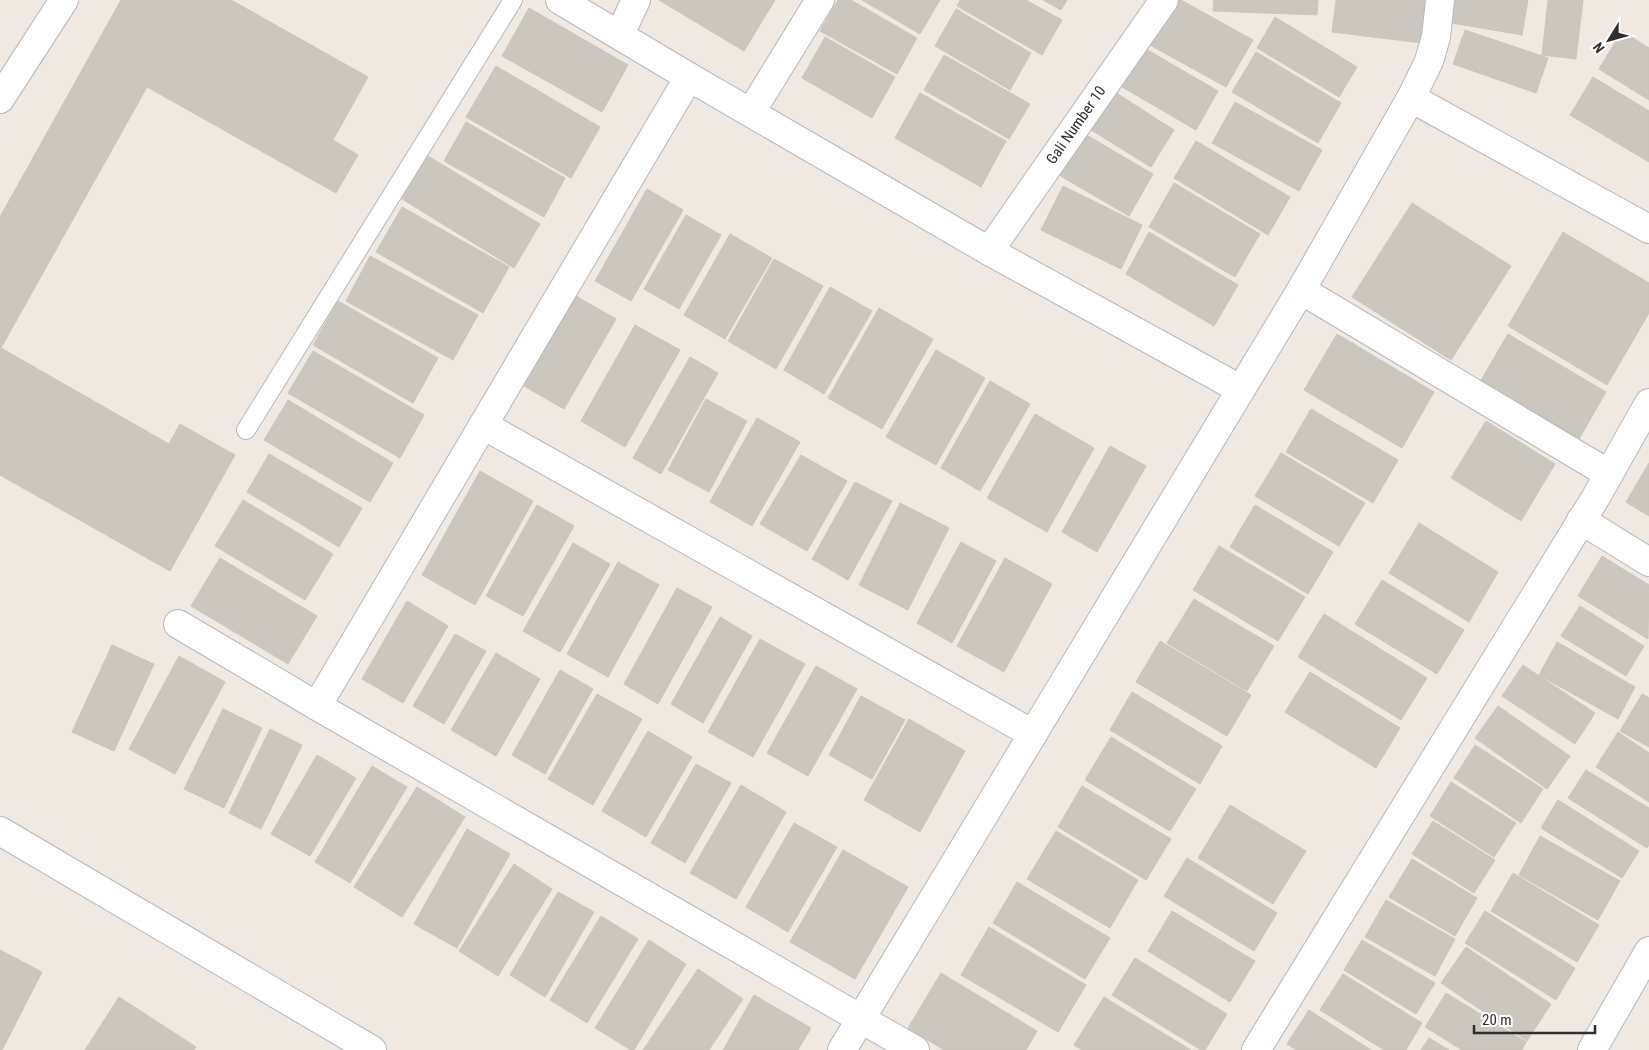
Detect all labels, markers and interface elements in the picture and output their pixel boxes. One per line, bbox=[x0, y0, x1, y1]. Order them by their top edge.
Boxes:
north arrow bbox=[1584, 15, 1634, 65]
text: N bbox=[1590, 40, 1608, 56]
street label: Gali Number 10 bbox=[1042, 82, 1110, 168]
scale bar bbox=[1474, 1002, 1595, 1034]
text: 20 m bbox=[1482, 1011, 1512, 1029]

